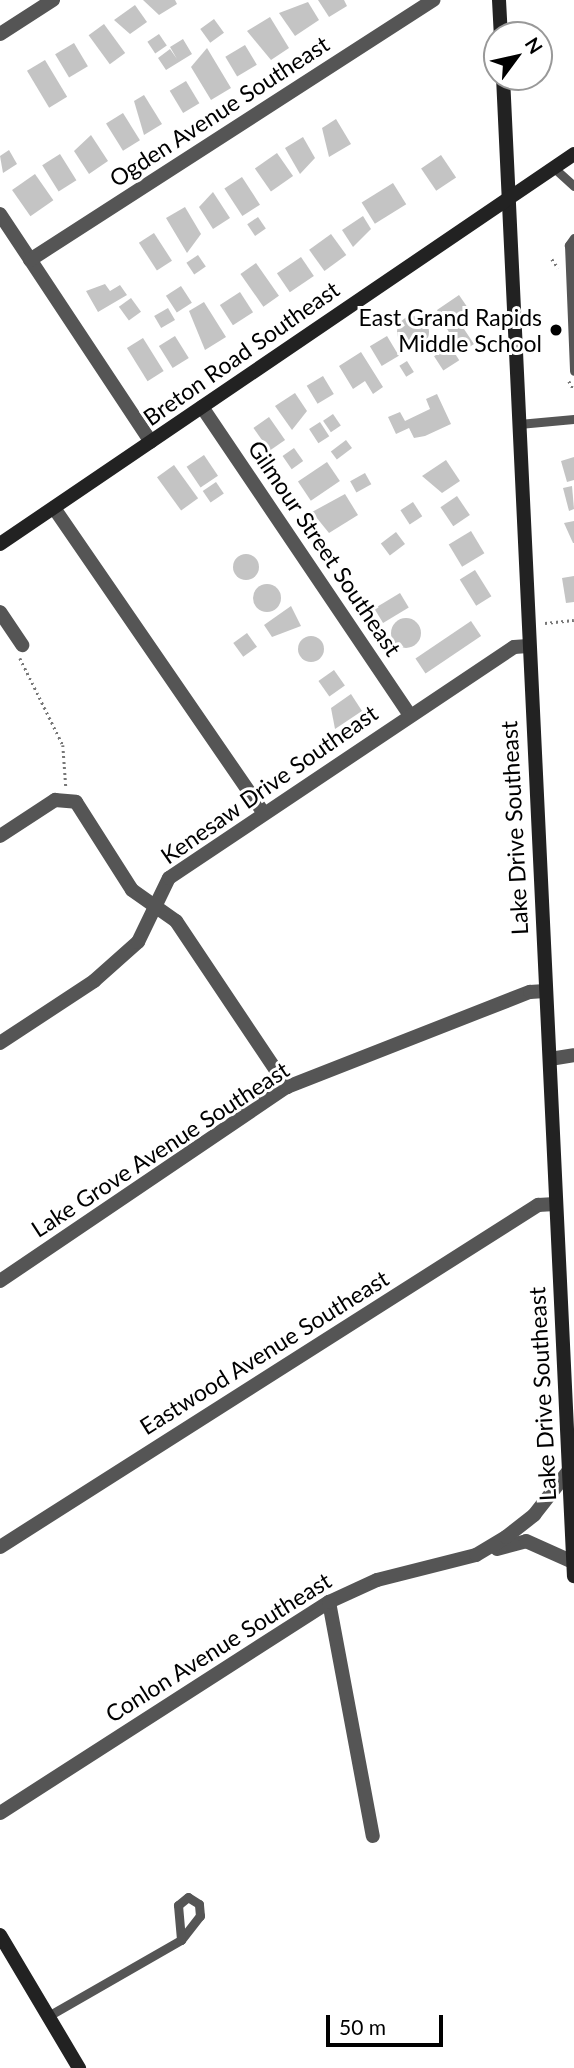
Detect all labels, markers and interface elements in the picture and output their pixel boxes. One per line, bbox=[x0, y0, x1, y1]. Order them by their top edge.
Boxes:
north arrow bbox=[483, 21, 553, 91]
street label: Ogden Avenue Southeast bbox=[104, 29, 334, 193]
text: N bbox=[521, 33, 548, 58]
street label: Breton Road Southeast bbox=[138, 275, 344, 431]
place label: East Grand Rapids Middle School bbox=[359, 303, 542, 357]
marker: East Grand Rapids Middle School bbox=[548, 322, 564, 338]
street label: Gilmour Street Southeast bbox=[242, 435, 408, 661]
street label: Kenesaw Drive Southeast bbox=[155, 699, 383, 869]
street label: Lake Drive Southeast bbox=[495, 720, 533, 936]
street label: Lake Grove Avenue Southeast bbox=[26, 1055, 294, 1243]
street label: Eastwood Avenue Southeast bbox=[134, 1264, 394, 1440]
street label: Lake Drive Southeast bbox=[523, 1286, 561, 1502]
street label: Conlon Avenue Southeast bbox=[100, 1566, 336, 1728]
scale bar bbox=[329, 2002, 446, 2046]
text: 50 m bbox=[339, 2014, 386, 2039]

